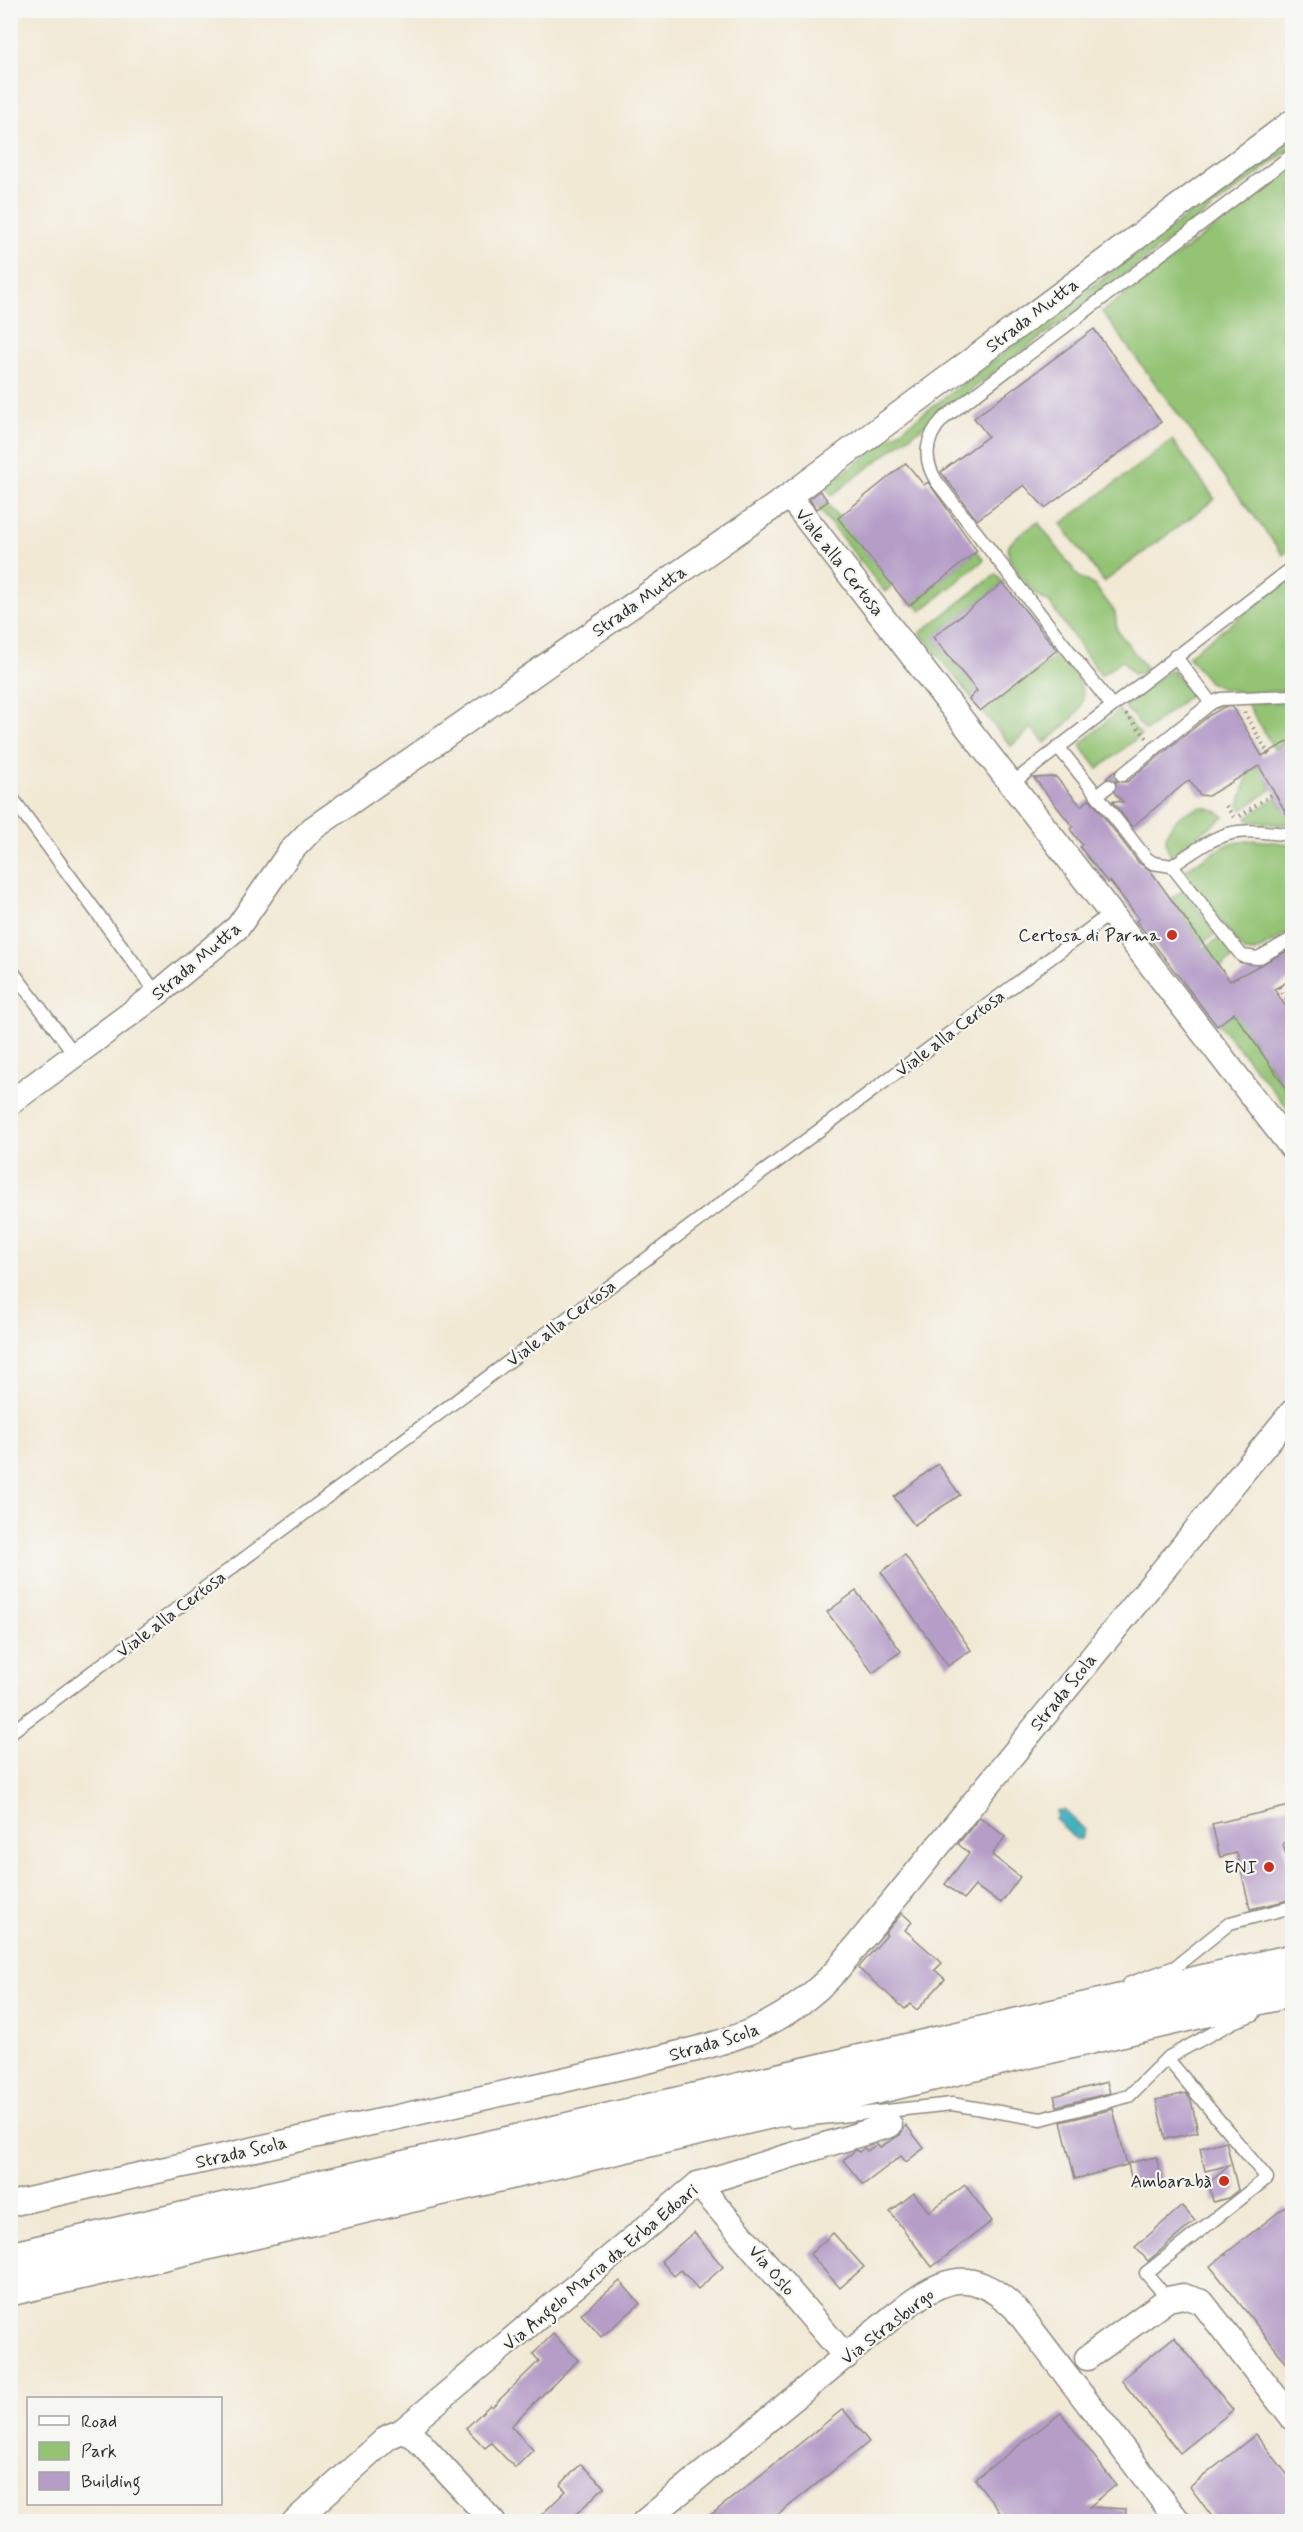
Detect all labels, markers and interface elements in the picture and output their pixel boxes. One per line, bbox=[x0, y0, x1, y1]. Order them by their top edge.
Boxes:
street label: Strada Mutta bbox=[981, 273, 1084, 359]
street label: Viale alla Certosa bbox=[789, 503, 889, 622]
street label: Strada Mutta bbox=[588, 560, 692, 643]
street label: Strada Mutta bbox=[147, 917, 247, 1006]
place label: Certosa di Parma bbox=[1018, 924, 1160, 948]
marker: Certosa di Parma bbox=[1165, 928, 1179, 942]
street label: Viale alla Certosa bbox=[891, 985, 1010, 1083]
street label: Viale alla Certosa bbox=[502, 1275, 621, 1373]
street label: Viale alla Certosa bbox=[112, 1566, 231, 1664]
street label: Strada Scola bbox=[1025, 1649, 1102, 1736]
place label: ENI bbox=[1224, 1856, 1257, 1880]
marker: ENI bbox=[1262, 1860, 1276, 1874]
street label: Strada Scola bbox=[666, 2018, 762, 2068]
street label: Strada Scola bbox=[193, 2131, 289, 2175]
place label: Ambarabà bbox=[1130, 2170, 1212, 2194]
marker: Ambarabà bbox=[1217, 2174, 1231, 2188]
street label: Via Angelo Maria da Erba Edoari bbox=[498, 2179, 705, 2358]
street label: Via Oslo bbox=[742, 2240, 800, 2301]
street label: Via Strasburgo bbox=[836, 2283, 939, 2371]
legend bbox=[27, 2397, 222, 2505]
text: Road bbox=[81, 2410, 117, 2434]
text: Park bbox=[81, 2440, 117, 2464]
text: Building bbox=[81, 2470, 141, 2496]

